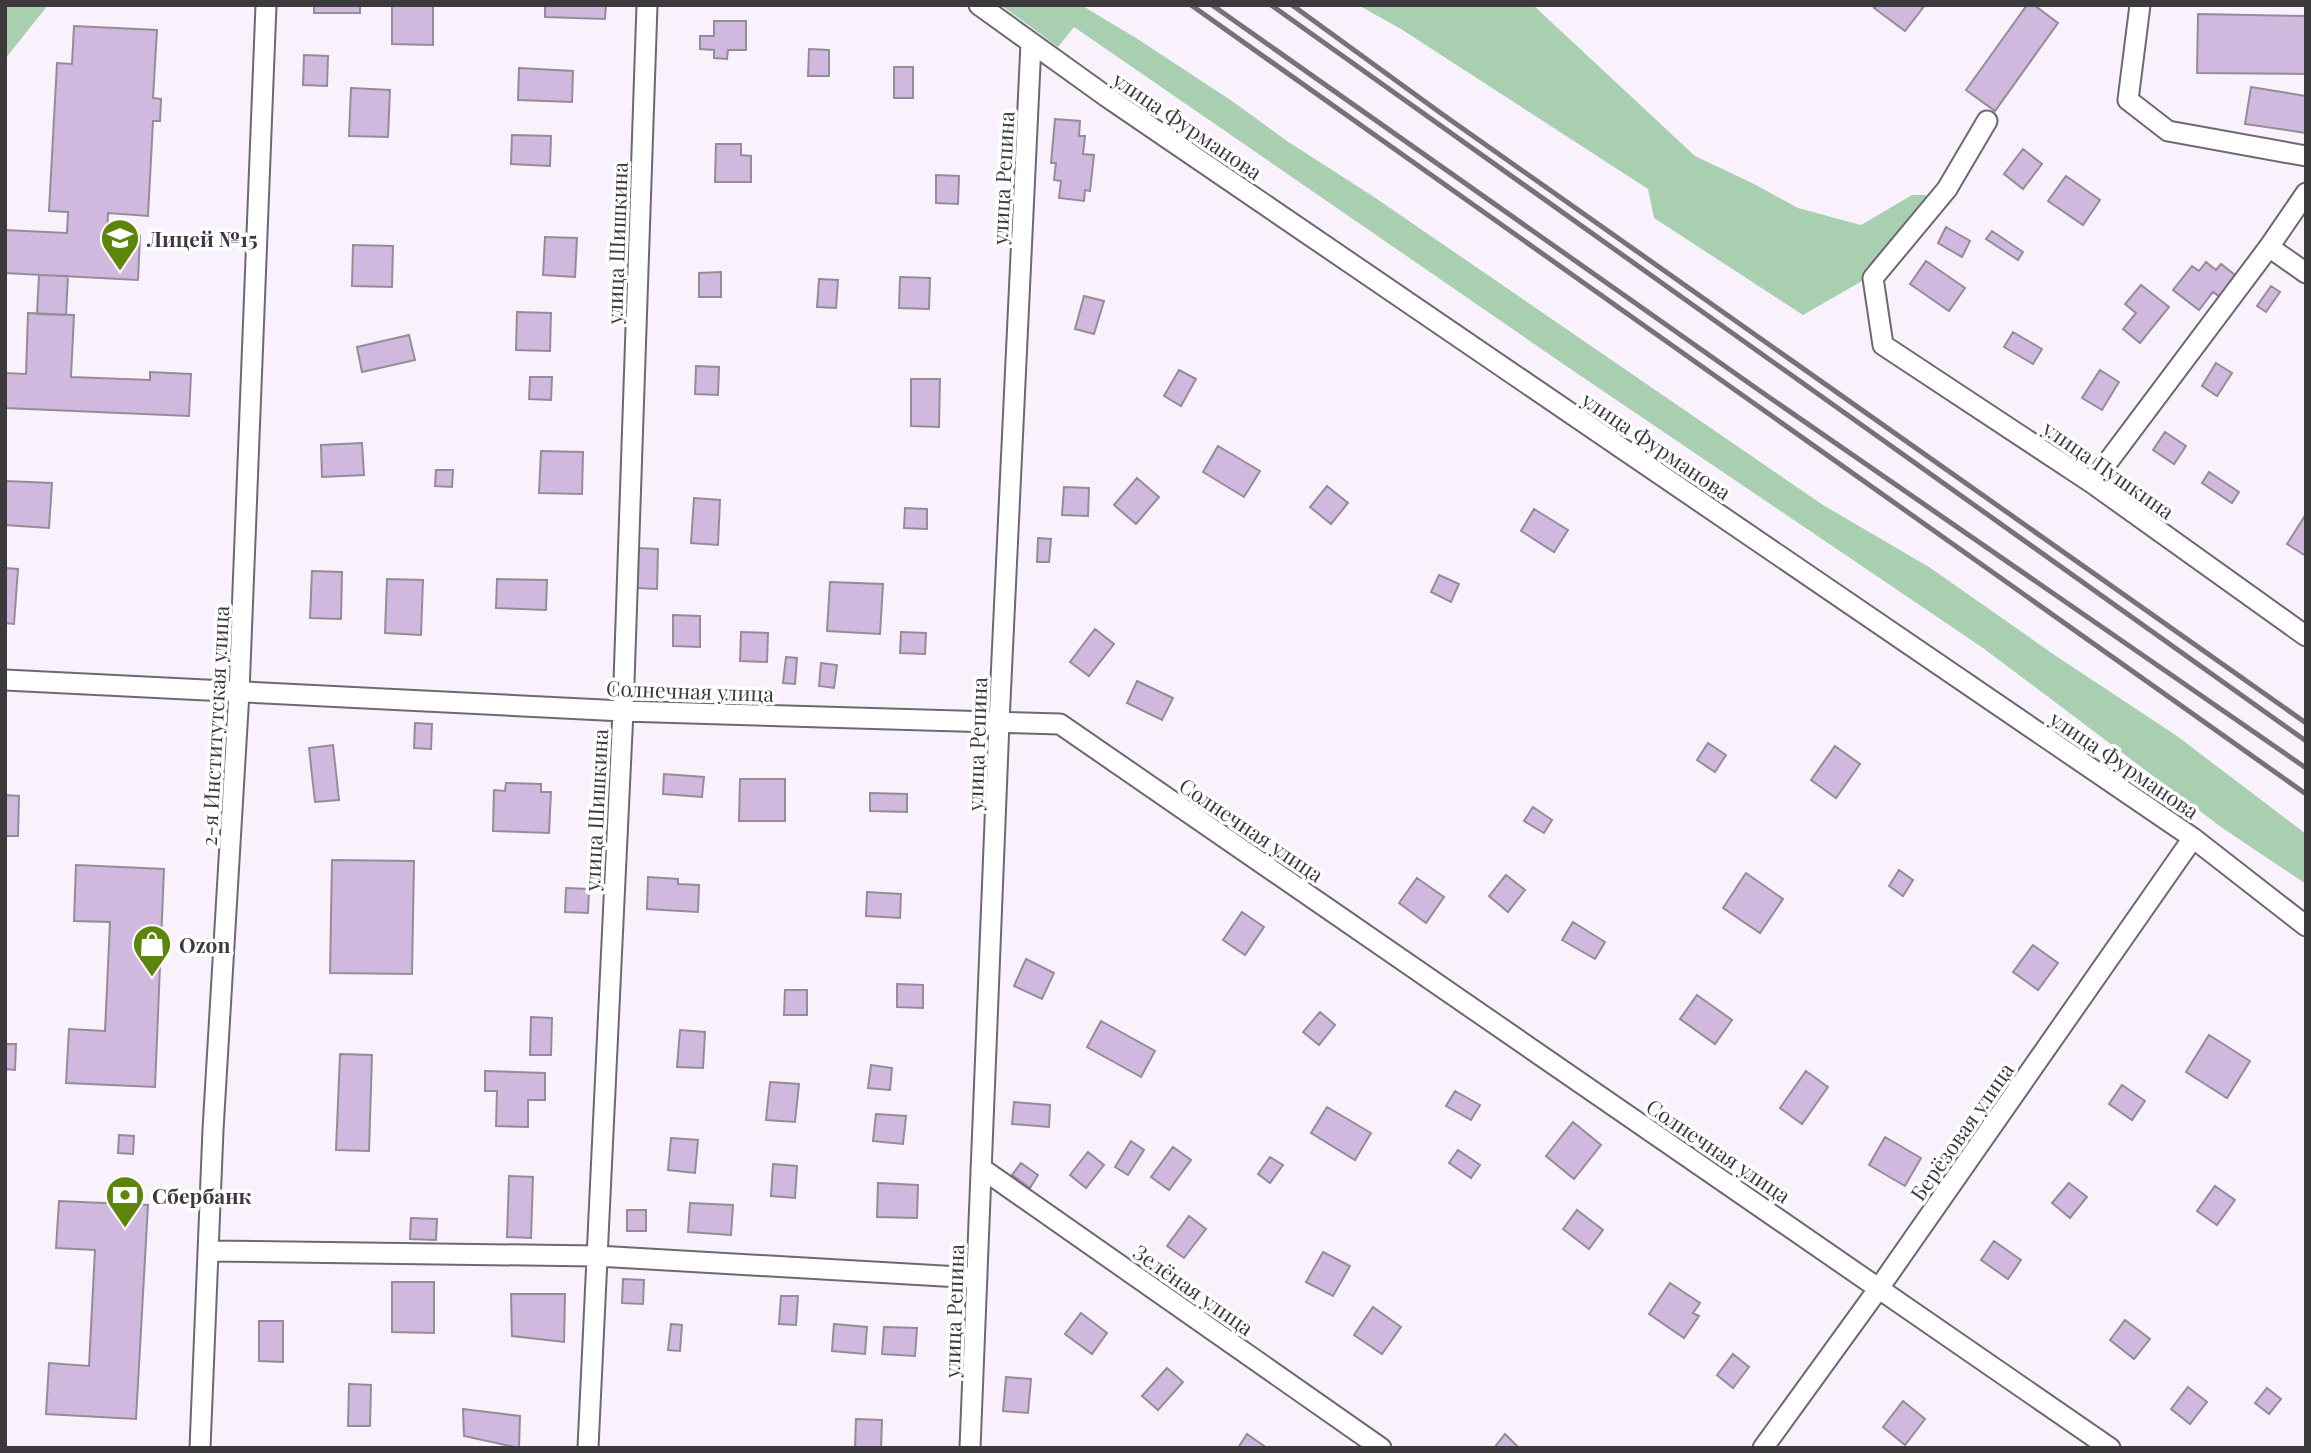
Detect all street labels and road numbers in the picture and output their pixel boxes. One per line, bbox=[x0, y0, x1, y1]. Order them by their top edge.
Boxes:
street label: улица Фурманова bbox=[1107, 64, 1268, 186]
street label: улица Репина bbox=[984, 110, 1020, 247]
street label: улица Шишкина bbox=[599, 161, 633, 326]
street label: улица Фурманова bbox=[1576, 384, 1737, 506]
street label: улица Пушкина bbox=[2037, 413, 2181, 525]
street label: 2-я Институтская улица bbox=[194, 604, 234, 847]
street label: Солнечная улица bbox=[606, 673, 775, 707]
street label: улица Репина bbox=[960, 676, 992, 812]
street label: улица Фурманова bbox=[2044, 703, 2205, 825]
street label: улица Шишкина bbox=[577, 728, 613, 893]
street label: Солнечная улица bbox=[1175, 770, 1330, 888]
street label: Берёзовая улица bbox=[1903, 1056, 2019, 1206]
street label: Солнечная улица bbox=[1642, 1091, 1797, 1209]
street label: Зелёная улица bbox=[1128, 1237, 1260, 1341]
street label: улица Репина bbox=[937, 1243, 969, 1379]

